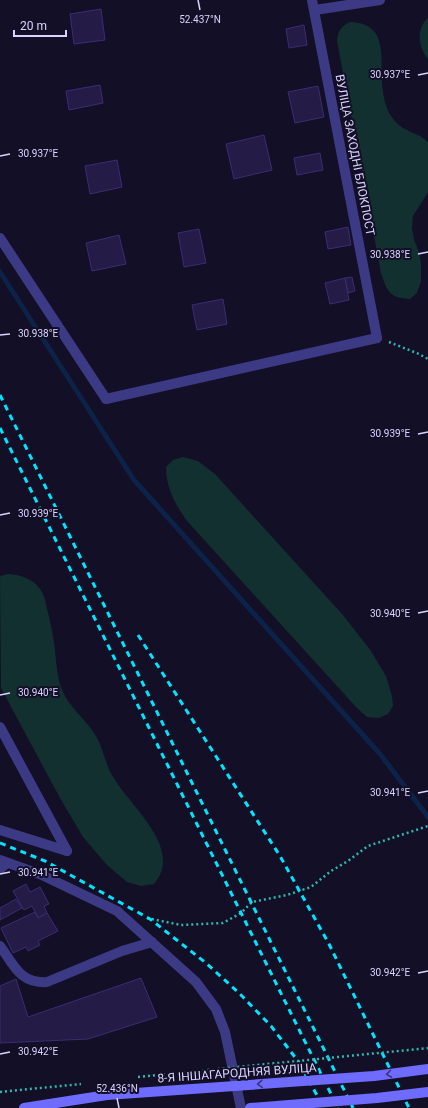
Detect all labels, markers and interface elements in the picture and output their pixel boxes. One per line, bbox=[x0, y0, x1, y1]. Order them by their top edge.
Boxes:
scale bar bbox=[14, 12, 66, 38]
text: 52.437°N bbox=[179, 14, 221, 25]
text: 20 m bbox=[20, 19, 47, 33]
text: 30.937°E bbox=[370, 69, 410, 80]
street label: ВУЛІЦА ЗАХОДНІ БЛОКПОСТ bbox=[332, 73, 378, 237]
text: 30.937°E bbox=[18, 148, 58, 159]
text: 30.938°E bbox=[370, 249, 410, 260]
text: 30.938°E bbox=[18, 328, 58, 339]
text: 30.939°E bbox=[370, 428, 410, 439]
text: 30.939°E bbox=[18, 508, 58, 519]
text: 30.940°E bbox=[370, 608, 410, 619]
text: 30.940°E bbox=[18, 687, 58, 698]
text: 30.941°E bbox=[370, 787, 410, 798]
text: 30.941°E bbox=[18, 867, 58, 878]
text: 30.942°E bbox=[370, 967, 410, 978]
text: 30.942°E bbox=[18, 1046, 58, 1057]
street label: 8-Я ІНШАГАРОДНЯЯ ВУЛІЦА bbox=[157, 1060, 317, 1086]
one-way arrow bbox=[386, 1069, 392, 1078]
one-way arrow bbox=[257, 1080, 263, 1089]
text: 52.436°N bbox=[96, 1083, 138, 1094]

